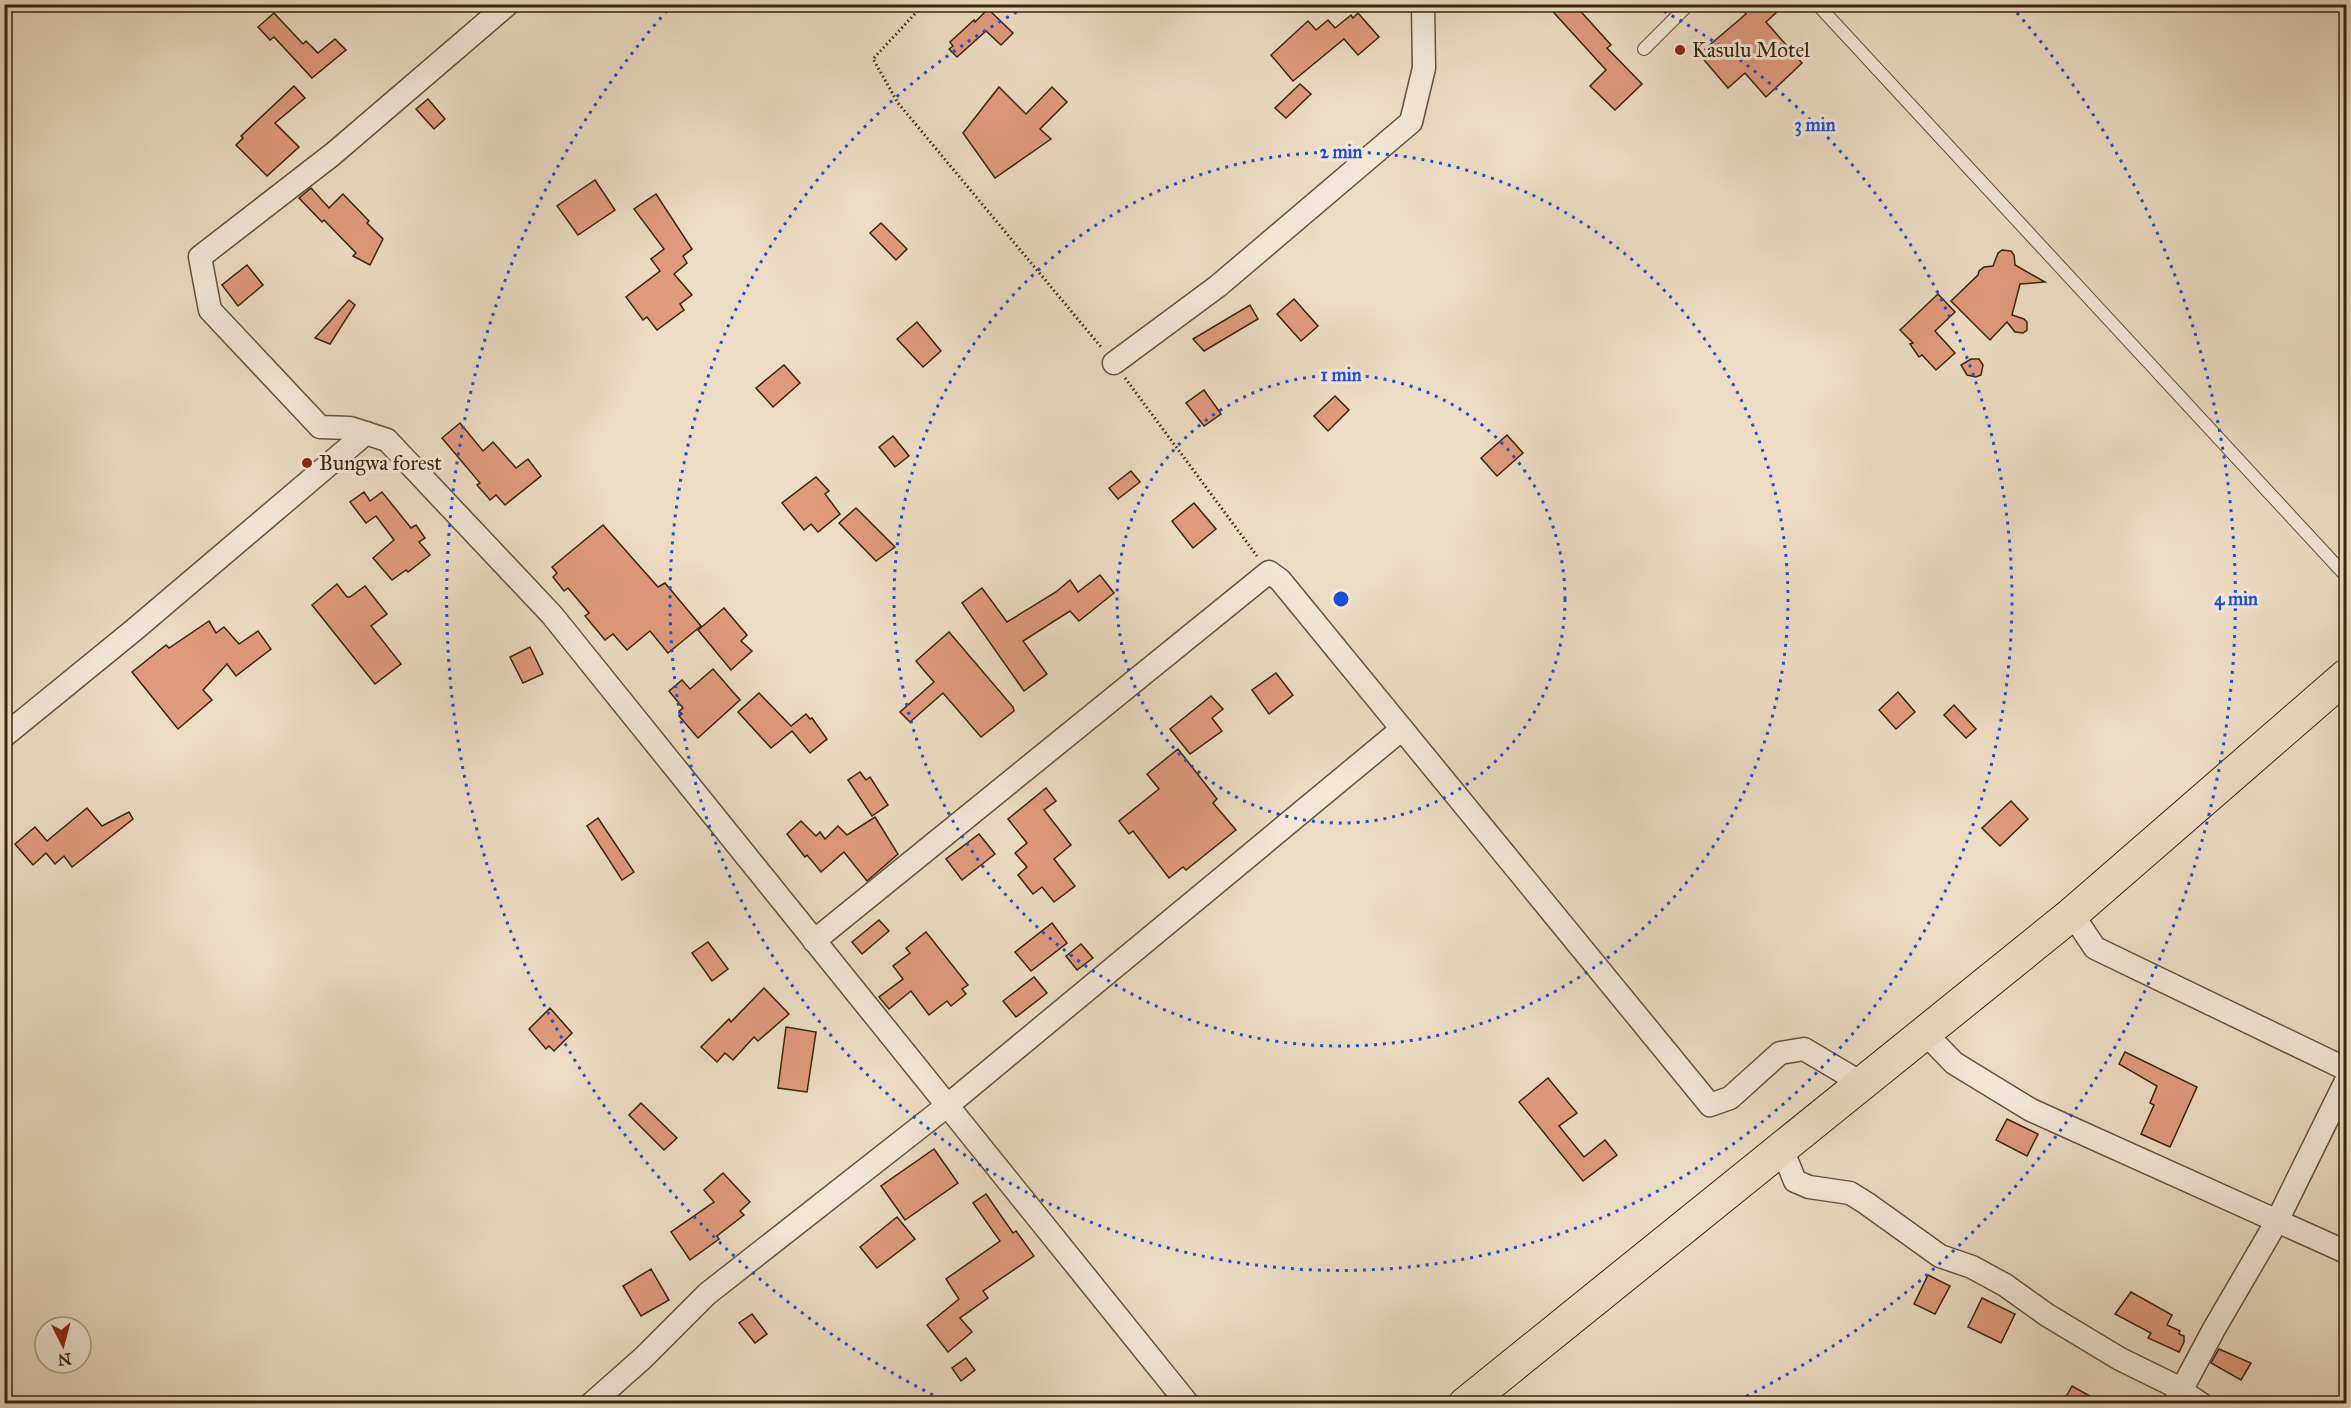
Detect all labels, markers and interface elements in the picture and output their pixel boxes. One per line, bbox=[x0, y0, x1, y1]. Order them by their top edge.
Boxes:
place label: Kasulu Motel bbox=[1692, 37, 1810, 63]
marker: Kasulu Motel bbox=[1673, 43, 1687, 57]
text: 3 min bbox=[1795, 114, 1836, 137]
text: 2 min bbox=[1320, 141, 1363, 163]
text: 1 min bbox=[1321, 364, 1362, 386]
place label: Bungwa forest bbox=[319, 450, 442, 476]
marker: Bungwa forest bbox=[300, 456, 314, 470]
text: 4 min bbox=[2214, 588, 2258, 611]
centre of rings bbox=[1331, 589, 1351, 609]
north arrow bbox=[33, 1315, 93, 1375]
text: N bbox=[56, 1349, 72, 1370]

